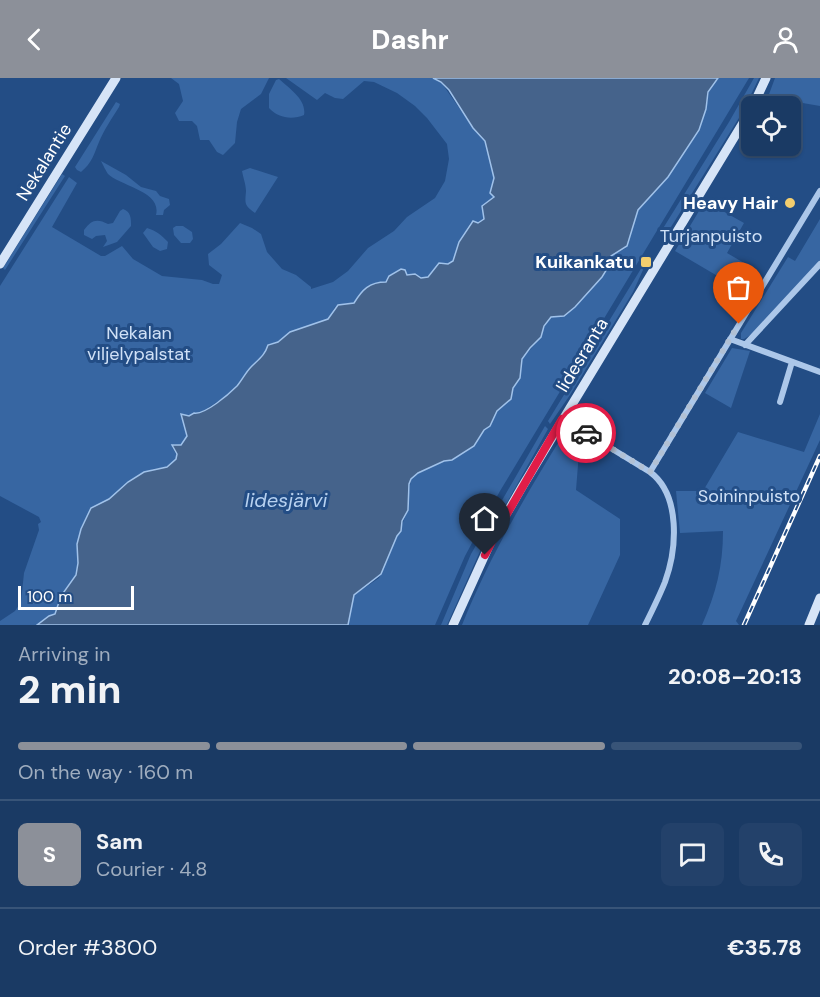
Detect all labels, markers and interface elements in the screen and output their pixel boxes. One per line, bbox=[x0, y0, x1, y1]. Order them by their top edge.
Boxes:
text: Dashr bbox=[371, 22, 449, 57]
icon: back bbox=[18, 23, 51, 56]
icon: person bbox=[769, 23, 802, 56]
map controls bbox=[741, 96, 801, 156]
button: locate bbox=[741, 96, 801, 156]
street label: Nekalantie bbox=[11, 119, 77, 205]
place label: Heavy Hair bbox=[683, 191, 778, 215]
marker: Heavy Hair bbox=[783, 196, 797, 210]
park label: Turjanpuisto bbox=[660, 224, 762, 248]
place label: Kuikankatu bbox=[535, 250, 634, 274]
marker: Kuikankatu bbox=[639, 255, 653, 269]
pin bbox=[713, 262, 764, 324]
icon: bag bbox=[722, 271, 755, 304]
street label: Iidesranta bbox=[550, 313, 614, 397]
park label: Nekalan viljelypalstat bbox=[87, 321, 191, 366]
courier bbox=[556, 403, 616, 463]
icon: car bbox=[570, 417, 603, 450]
park label: Soininpuisto bbox=[698, 484, 800, 508]
water label: Iidesjärvi bbox=[245, 487, 328, 513]
pin bbox=[459, 493, 510, 555]
icon: home bbox=[468, 502, 501, 535]
scale bar bbox=[18, 583, 134, 610]
text: 100 m bbox=[27, 586, 72, 607]
text: Arriving in bbox=[18, 641, 110, 667]
text: 20:08–20:13 bbox=[668, 662, 802, 691]
text: 2 min bbox=[18, 664, 122, 715]
text: On the way · 160 m bbox=[18, 759, 193, 785]
button: chat bbox=[661, 823, 724, 886]
button: phone bbox=[739, 823, 802, 886]
text: Sam bbox=[96, 827, 143, 856]
text: S bbox=[43, 840, 56, 869]
text: Courier · 4.8 bbox=[96, 856, 207, 882]
text: Order #3800 bbox=[18, 933, 157, 962]
text: €35.78 bbox=[727, 933, 802, 962]

